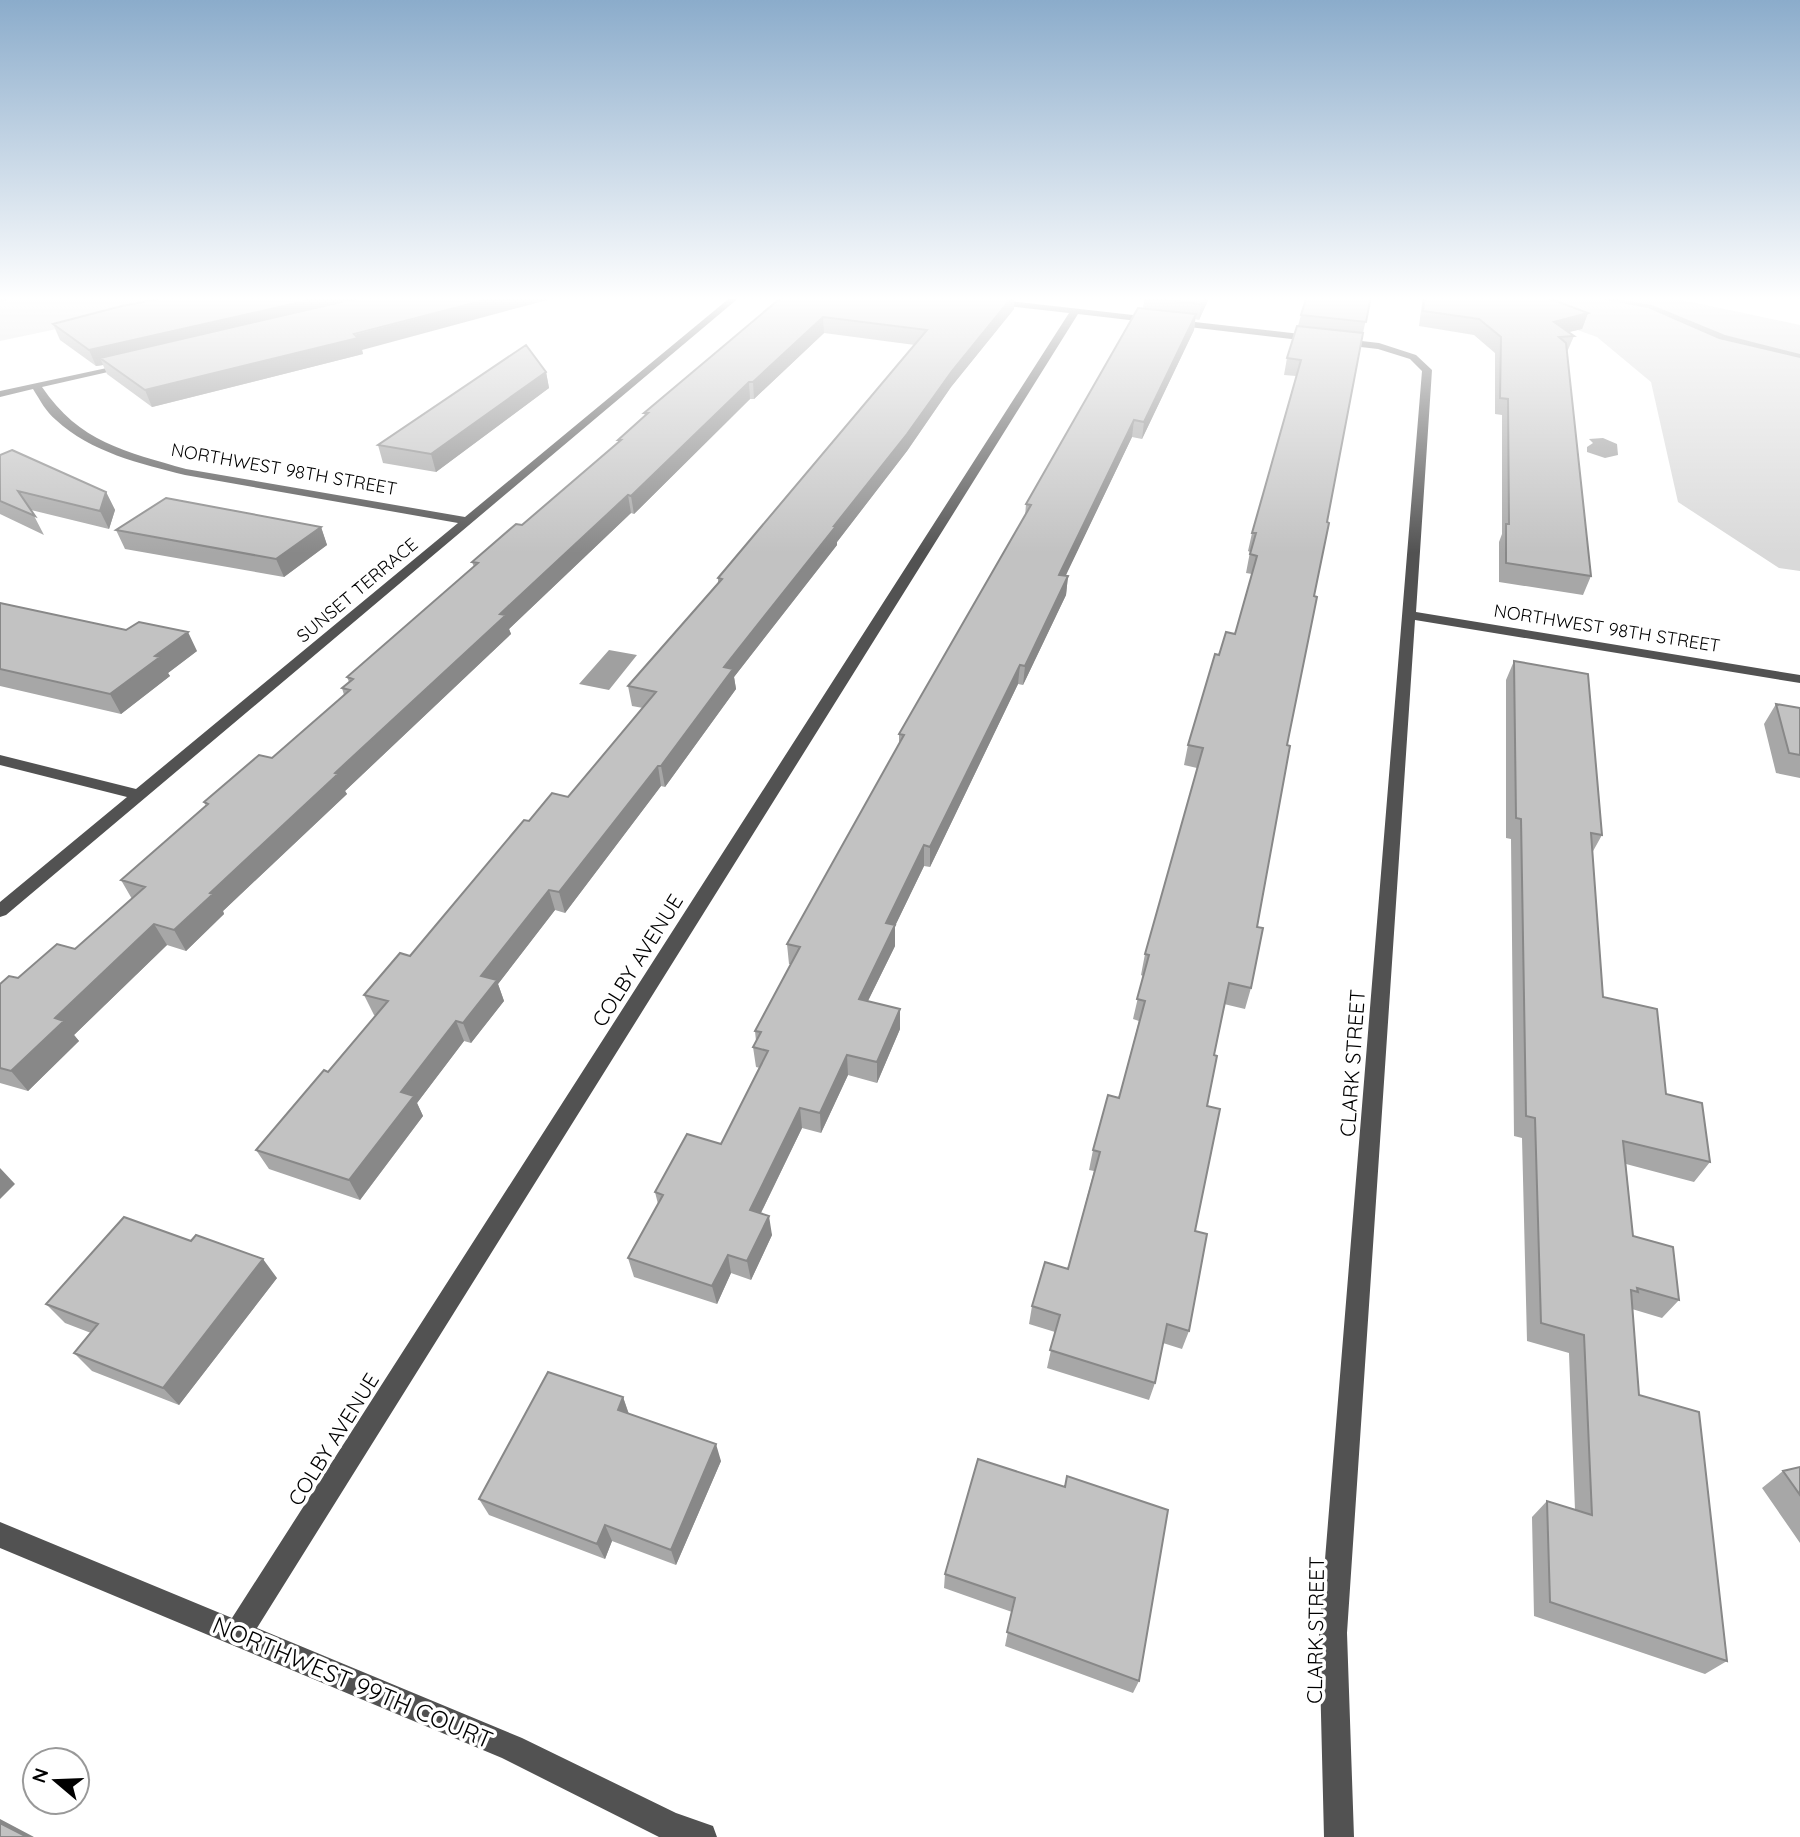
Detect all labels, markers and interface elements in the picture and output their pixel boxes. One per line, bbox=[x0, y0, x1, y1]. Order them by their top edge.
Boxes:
street label: NORTHWEST 98TH STREET bbox=[169, 438, 399, 500]
street label: SUNSET TERRACE bbox=[292, 533, 422, 647]
street label: NORTHWEST 98TH STREET bbox=[1492, 599, 1722, 657]
street label: COLBY AVENUE bbox=[586, 889, 688, 1031]
street label: CLARK STREET bbox=[1334, 988, 1370, 1138]
street label: COLBY AVENUE bbox=[282, 1368, 384, 1510]
street label: CLARK STREET bbox=[1301, 1556, 1329, 1704]
street label: NORTHWEST 99TH COURT bbox=[209, 1609, 497, 1755]
north arrow bbox=[21, 1746, 91, 1816]
text: N bbox=[26, 1765, 54, 1786]

